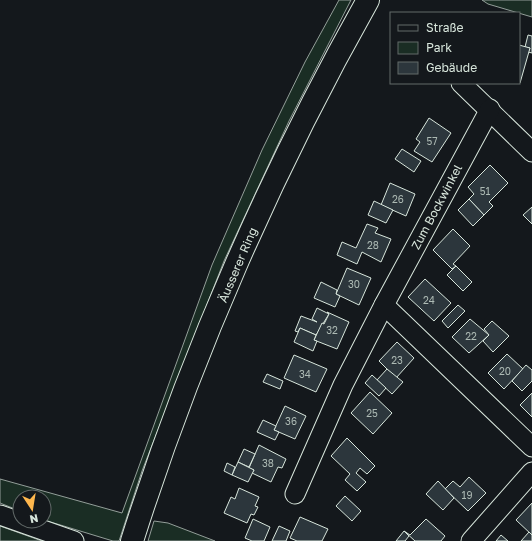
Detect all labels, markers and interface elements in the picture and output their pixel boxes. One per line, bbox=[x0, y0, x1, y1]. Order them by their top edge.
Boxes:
legend bbox=[390, 12, 520, 84]
text: Straße bbox=[426, 20, 464, 35]
text: Park bbox=[426, 40, 452, 55]
text: Gebäude bbox=[426, 60, 477, 75]
house number: 57 bbox=[426, 135, 438, 147]
street label: Zum Bockwinkel bbox=[408, 162, 465, 252]
house number: 51 bbox=[480, 185, 490, 197]
house number: 26 bbox=[392, 193, 404, 205]
street label: Äusserer Ring bbox=[215, 225, 260, 305]
house number: 28 bbox=[367, 239, 379, 251]
house number: 30 bbox=[348, 278, 360, 290]
house number: 24 bbox=[423, 294, 435, 306]
house number: 32 bbox=[326, 324, 338, 336]
house number: 22 bbox=[465, 330, 477, 342]
house number: 23 bbox=[391, 354, 403, 366]
house number: 20 bbox=[499, 365, 511, 377]
house number: 34 bbox=[299, 368, 311, 380]
house number: 25 bbox=[366, 407, 378, 419]
house number: 36 bbox=[285, 415, 297, 427]
house number: 38 bbox=[262, 457, 274, 469]
north arrow bbox=[12, 489, 52, 529]
house number: 19 bbox=[462, 489, 472, 501]
text: N bbox=[29, 512, 40, 526]

